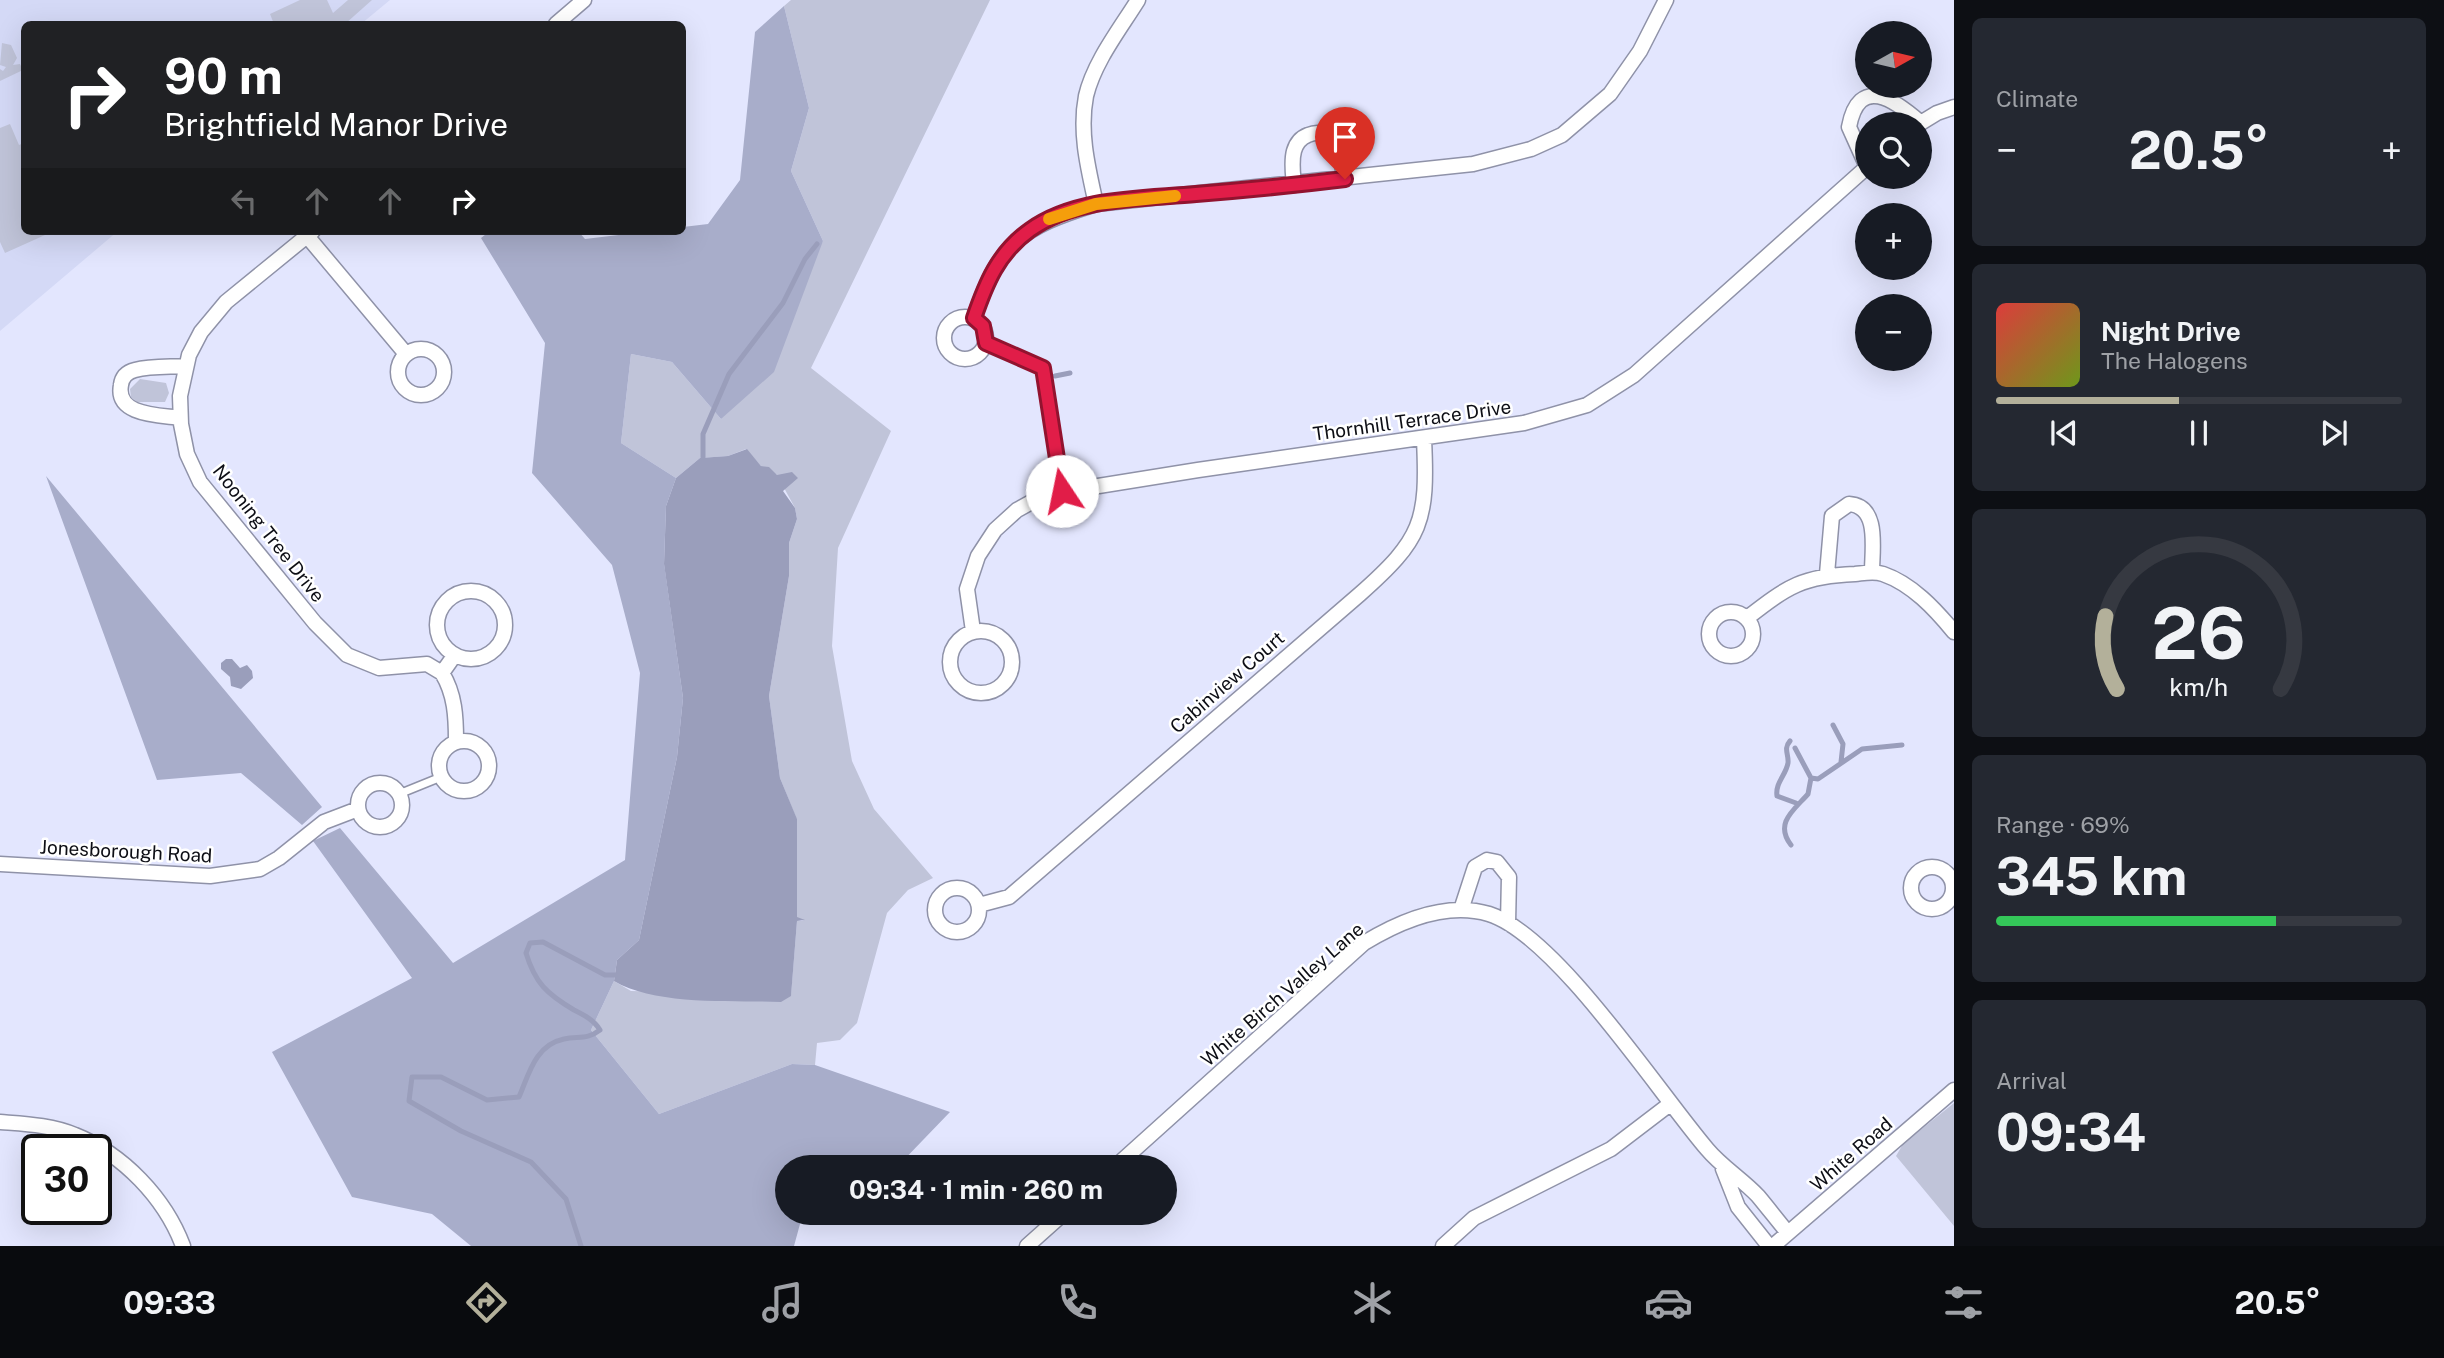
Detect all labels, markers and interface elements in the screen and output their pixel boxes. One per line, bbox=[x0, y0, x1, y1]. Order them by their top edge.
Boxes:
north arrow bbox=[1855, 21, 1932, 98]
map controls bbox=[1855, 21, 1932, 371]
text: 90 m bbox=[164, 47, 283, 105]
icon: right bbox=[49, 49, 140, 140]
text: Climate bbox=[1996, 85, 2078, 112]
text: Brightfield Manor Drive bbox=[164, 106, 508, 143]
pin bbox=[1315, 107, 1375, 179]
button: search bbox=[1855, 112, 1932, 189]
icon: arrive bbox=[1326, 118, 1364, 156]
text: 20.5° bbox=[2129, 120, 2269, 181]
text: − bbox=[1996, 128, 2017, 173]
text: + bbox=[2381, 128, 2402, 173]
icon: left bbox=[225, 182, 263, 220]
icon: ahead bbox=[298, 182, 336, 220]
icon: ahead bbox=[371, 182, 409, 220]
icon: right bbox=[444, 182, 482, 220]
button: + bbox=[1855, 203, 1932, 280]
button: − bbox=[1855, 294, 1932, 371]
text: Night Drive bbox=[2101, 316, 2241, 347]
text: The Halogens bbox=[2101, 347, 2248, 374]
street label: Thornhill Terrace Drive bbox=[1312, 395, 1512, 445]
icon: previous bbox=[2045, 414, 2083, 452]
icon: pause bbox=[2180, 414, 2218, 452]
icon: next bbox=[2315, 414, 2353, 452]
position arrow bbox=[1025, 454, 1099, 528]
street label: Nooning Tree Drive bbox=[209, 460, 329, 606]
text: 26 bbox=[2152, 590, 2246, 675]
street label: Cabinview Court bbox=[1165, 626, 1289, 738]
text: km/h bbox=[2170, 672, 2228, 702]
text: Range · 69% bbox=[1996, 811, 2130, 838]
street label: Jonesborough Road bbox=[39, 835, 213, 867]
text: 345 km bbox=[1996, 846, 2187, 907]
street label: White Birch Valley Lane bbox=[1196, 918, 1368, 1070]
text: Arrival bbox=[1996, 1067, 2067, 1094]
text: 09:34 bbox=[1996, 1102, 2146, 1163]
street label: White Road bbox=[1806, 1113, 1896, 1195]
speed limit sign: 30 bbox=[21, 1134, 112, 1225]
text: 09:34 · 1 min · 260 m bbox=[849, 1174, 1103, 1205]
icon: directions bbox=[462, 1278, 511, 1327]
icon: music bbox=[758, 1278, 807, 1327]
icon: phone bbox=[1053, 1278, 1102, 1327]
icon: climate bbox=[1348, 1278, 1397, 1327]
icon: car bbox=[1644, 1278, 1693, 1327]
icon: filters bbox=[1939, 1278, 1988, 1327]
text: 09:33 bbox=[123, 1284, 216, 1321]
text: 20.5° bbox=[2234, 1284, 2321, 1321]

